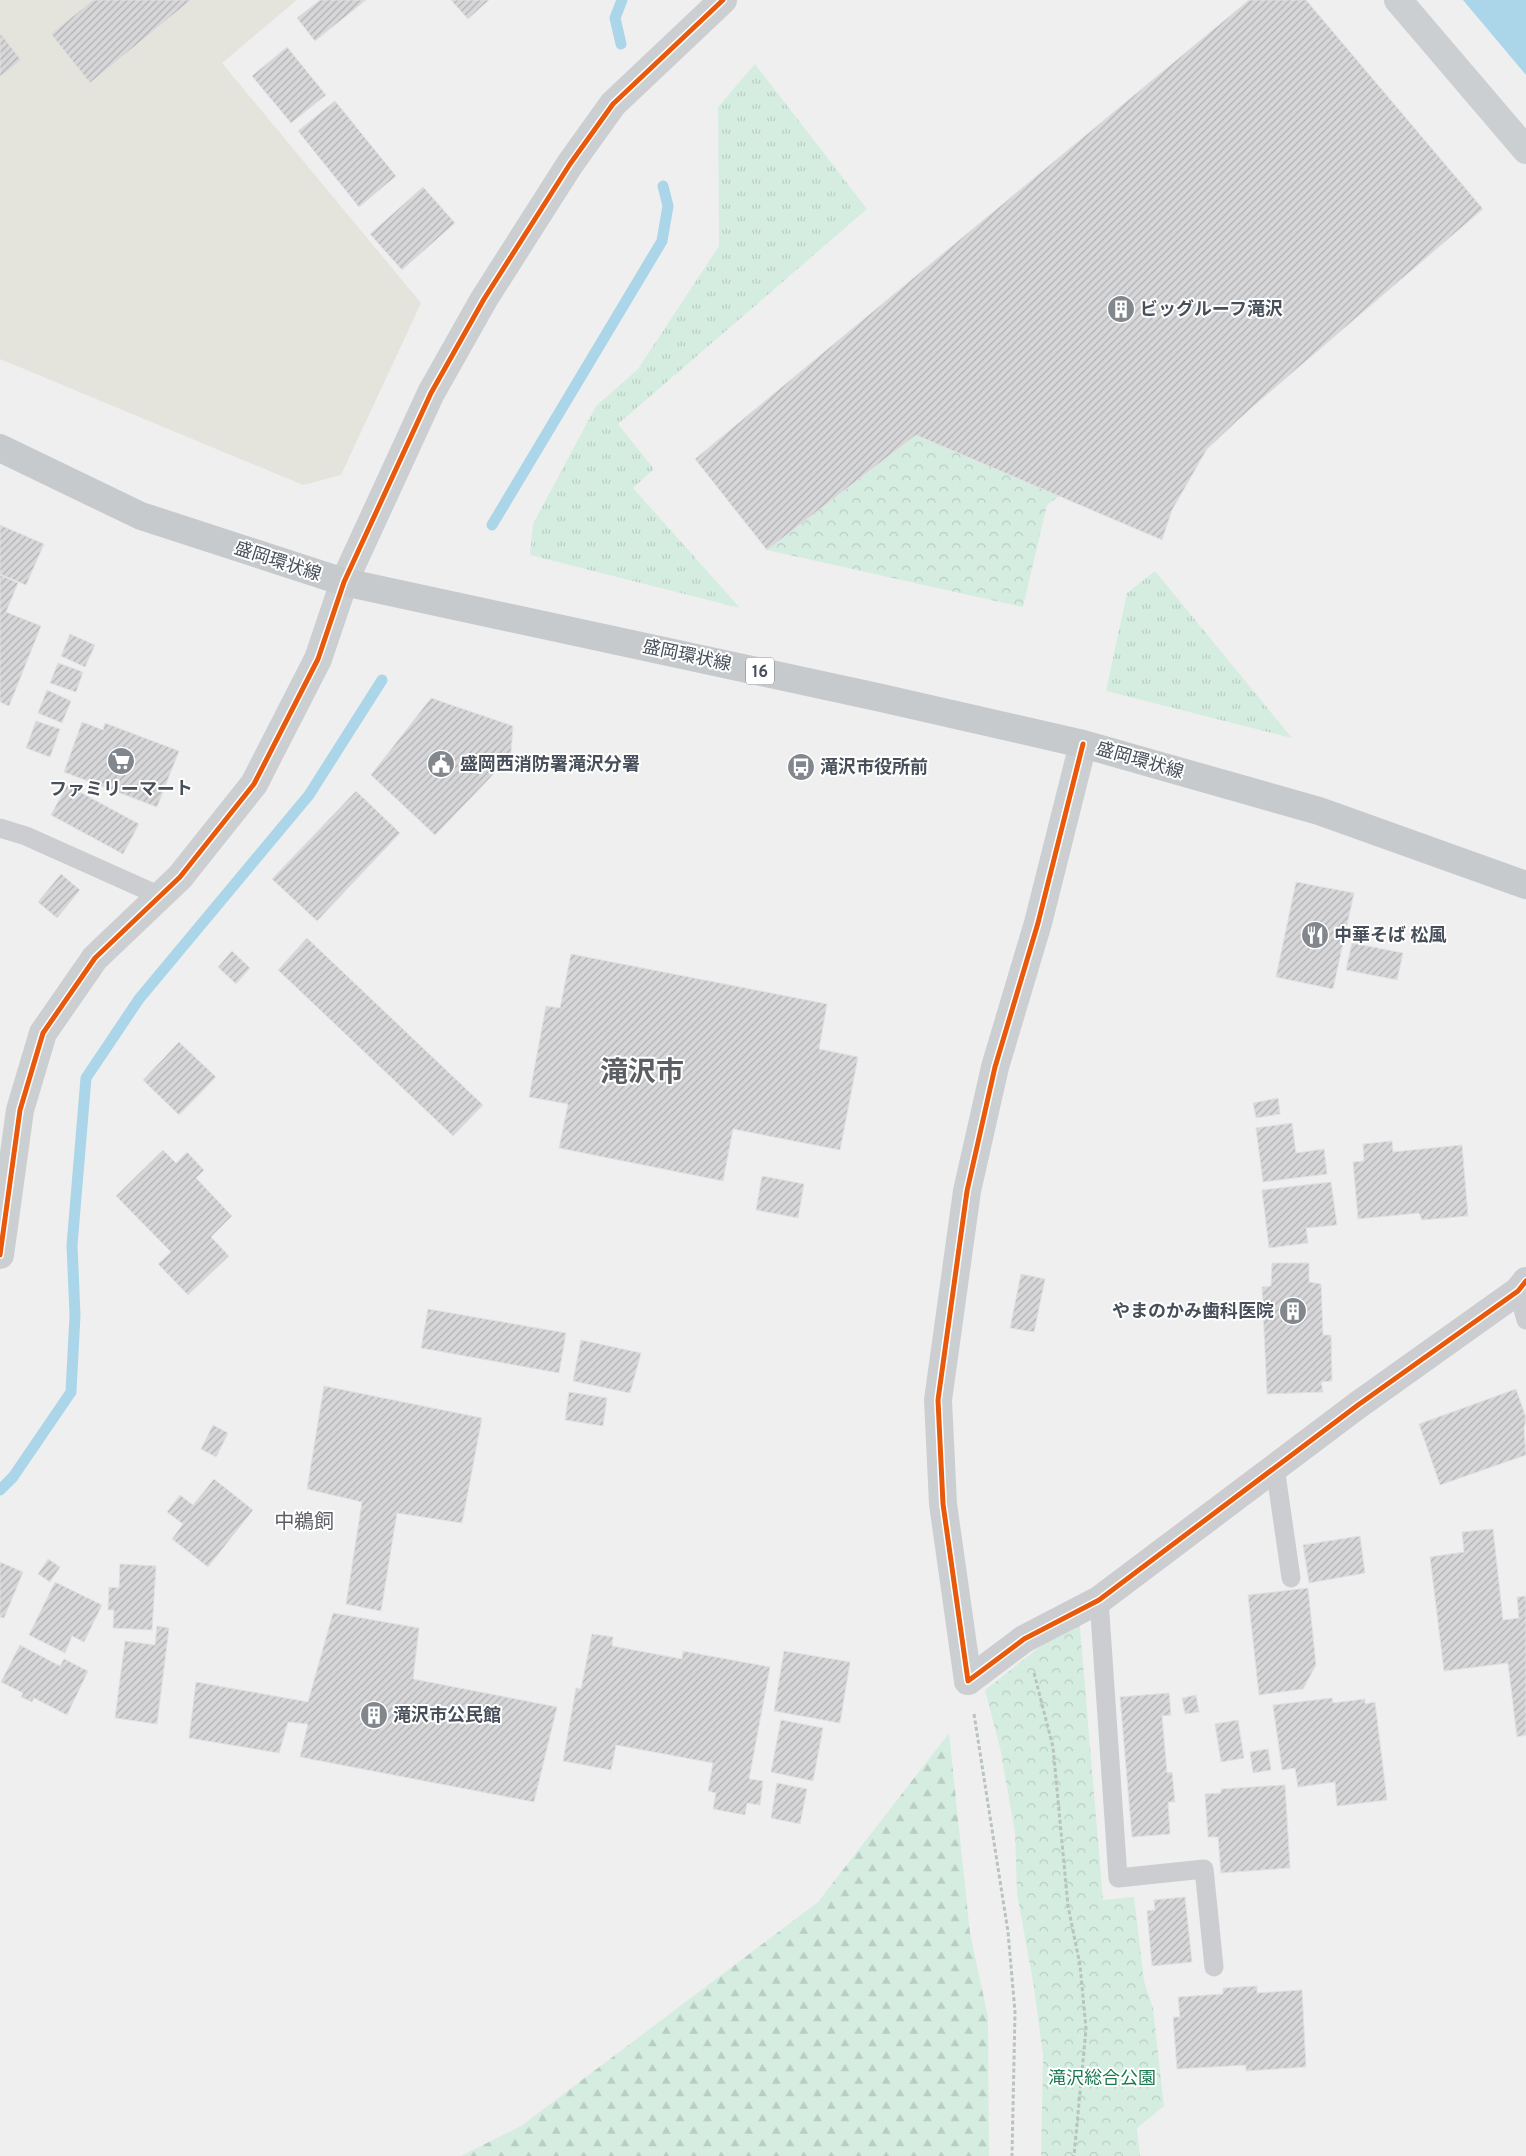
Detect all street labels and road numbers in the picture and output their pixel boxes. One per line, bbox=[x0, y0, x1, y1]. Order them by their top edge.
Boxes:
street label: 盛岡環状線 bbox=[231, 538, 324, 587]
street label: 盛岡環状線 bbox=[640, 636, 733, 677]
road number: 16 bbox=[746, 658, 774, 684]
street label: 盛岡環状線 bbox=[1093, 738, 1186, 785]

